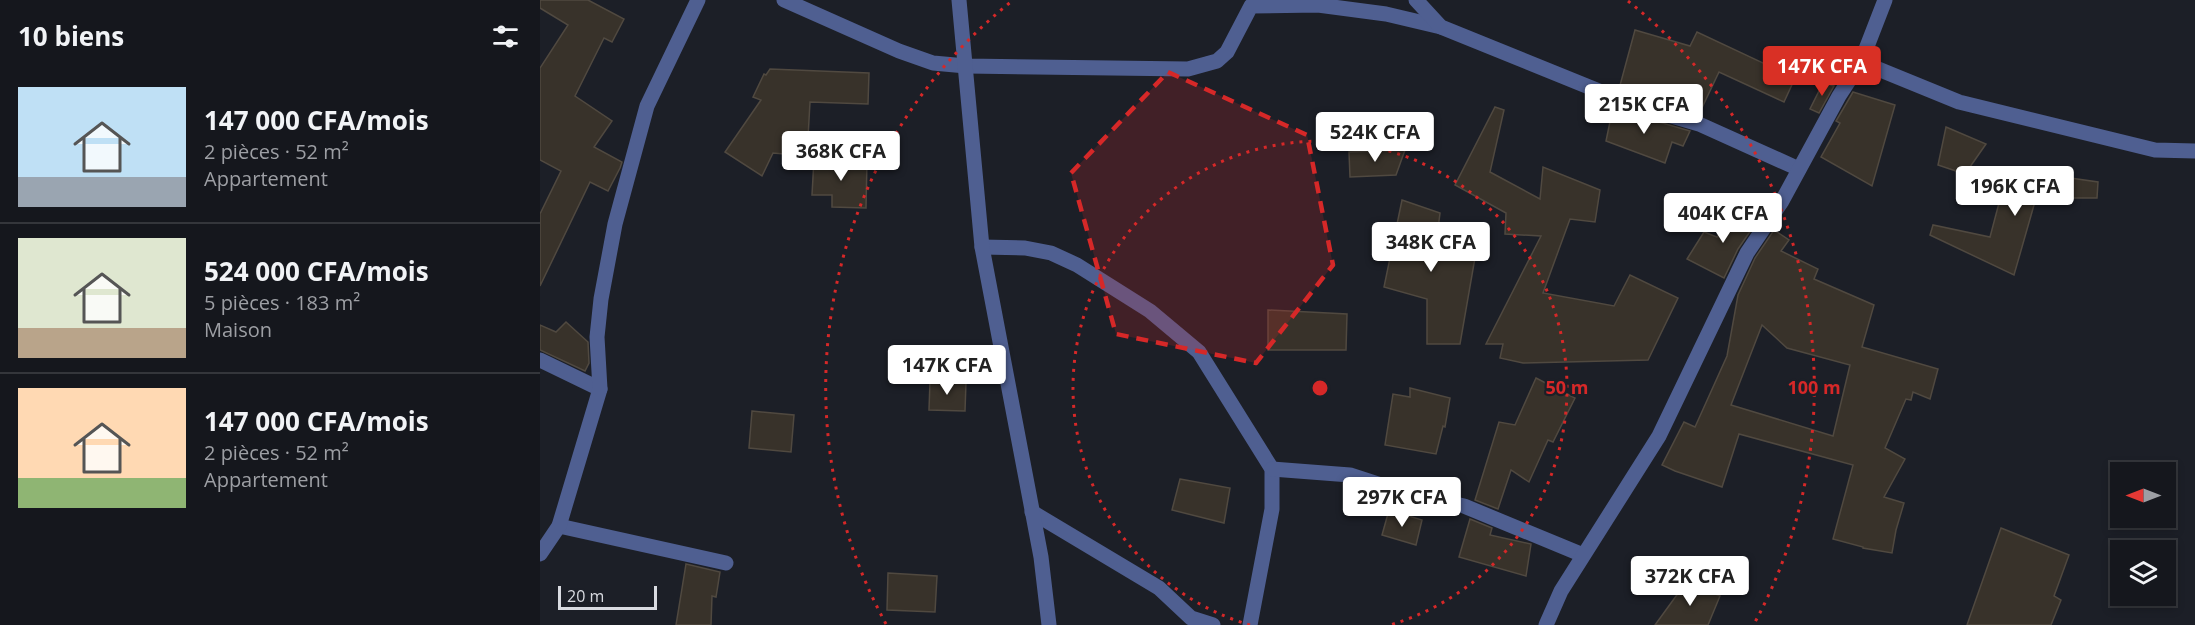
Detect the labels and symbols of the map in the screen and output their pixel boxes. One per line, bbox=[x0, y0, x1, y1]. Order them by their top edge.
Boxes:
pin: 147K CFA bbox=[1760, 46, 1884, 97]
pin: 215K CFA bbox=[1582, 84, 1706, 135]
pin: 524K CFA bbox=[1313, 112, 1437, 163]
pin: 368K CFA bbox=[779, 131, 903, 182]
pin: 196K CFA bbox=[1953, 166, 2077, 217]
pin: 404K CFA bbox=[1661, 193, 1785, 244]
pin: 348K CFA bbox=[1369, 222, 1493, 273]
pin: 147K CFA bbox=[885, 345, 1009, 396]
text: 50 m bbox=[1546, 375, 1588, 399]
text: 100 m bbox=[1787, 375, 1841, 399]
centre of rings bbox=[1310, 378, 1330, 398]
north arrow bbox=[2110, 462, 2176, 528]
pin: 297K CFA bbox=[1340, 477, 1464, 528]
pin: 372K CFA bbox=[1628, 556, 1752, 607]
scale bar bbox=[558, 583, 657, 610]

